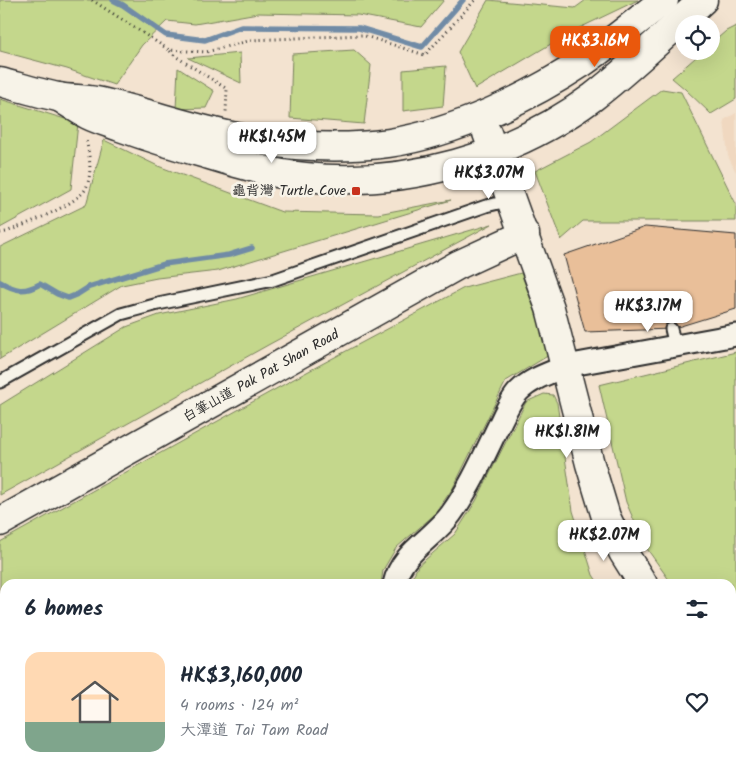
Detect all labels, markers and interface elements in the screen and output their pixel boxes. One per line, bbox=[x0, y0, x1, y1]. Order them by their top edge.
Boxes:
map controls bbox=[675, 15, 720, 60]
button: locate bbox=[675, 15, 720, 60]
pin: HK$3.16M bbox=[543, 26, 647, 68]
text: HK$3.16M bbox=[561, 29, 629, 54]
pin: HK$1.45M bbox=[220, 121, 324, 164]
text: HK$1.45M bbox=[238, 125, 306, 150]
pin: HK$3.07M bbox=[437, 158, 541, 200]
text: HK$3.07M bbox=[454, 161, 524, 186]
place label: 龜背灣 Turtle Cove bbox=[232, 180, 347, 202]
marker: 龜背灣 Turtle Cove bbox=[350, 185, 362, 197]
pin: HK$3.17M bbox=[596, 290, 700, 333]
text: HK$3.17M bbox=[615, 294, 681, 319]
street label: 白筆山道 Pak Pat Shan Road bbox=[179, 323, 344, 428]
pin: HK$1.81M bbox=[515, 416, 619, 459]
text: HK$1.81M bbox=[535, 420, 599, 445]
pin: HK$2.07M bbox=[552, 520, 656, 562]
text: HK$2.07M bbox=[569, 523, 639, 548]
text: 6 homes bbox=[25, 593, 103, 626]
icon: filters bbox=[683, 595, 711, 623]
text: HK$3,160,000 bbox=[180, 660, 302, 693]
icon: home bbox=[65, 672, 125, 732]
icon: heart bbox=[683, 688, 711, 716]
text: 4 rooms · 124 m² bbox=[180, 693, 298, 718]
text: 大潭道 Tai Tam Road bbox=[180, 718, 328, 743]

